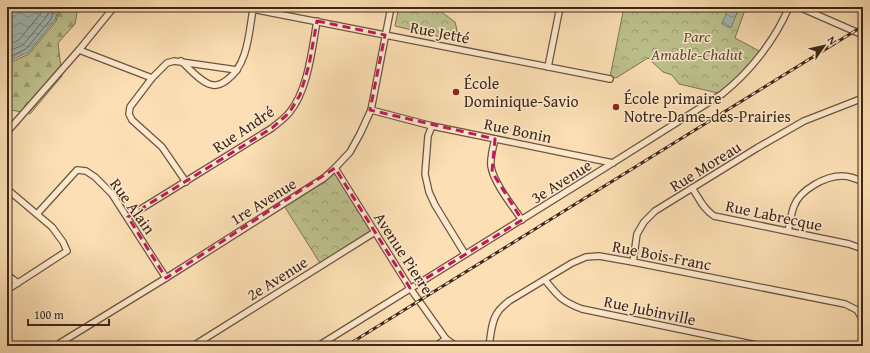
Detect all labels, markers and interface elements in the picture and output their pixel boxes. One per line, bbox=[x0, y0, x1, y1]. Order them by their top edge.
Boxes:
street label: Rue Jetté bbox=[408, 14, 472, 50]
park label: Parc Amable-Chalut bbox=[650, 24, 744, 66]
north arrow bbox=[804, 26, 844, 66]
text: N bbox=[824, 33, 841, 48]
place label: École Dominique-Savio bbox=[464, 71, 579, 113]
place label: École primaire Notre-Dame-des-Prairies bbox=[624, 86, 791, 128]
marker: École Dominique-Savio bbox=[451, 87, 461, 97]
street label: Rue André bbox=[207, 99, 279, 159]
marker: École primaire Notre-Dame-des-Prairies bbox=[611, 102, 621, 112]
street label: Rue Bonin bbox=[482, 111, 554, 149]
street label: Rue Moreau bbox=[665, 134, 746, 197]
street label: 3e Avenue bbox=[526, 153, 596, 209]
street label: 1re Avenue bbox=[225, 171, 301, 231]
street label: Rue Alain bbox=[104, 173, 162, 239]
street label: Rue Labrecque bbox=[724, 193, 824, 237]
street label: Avenue Pierre bbox=[368, 207, 440, 299]
street label: Rue Bois-Franc bbox=[610, 234, 714, 276]
street label: 2e Avenue bbox=[242, 250, 312, 306]
street label: Rue Jubinville bbox=[602, 289, 698, 331]
scale bar bbox=[28, 301, 109, 327]
text: 100 m bbox=[34, 306, 64, 323]

